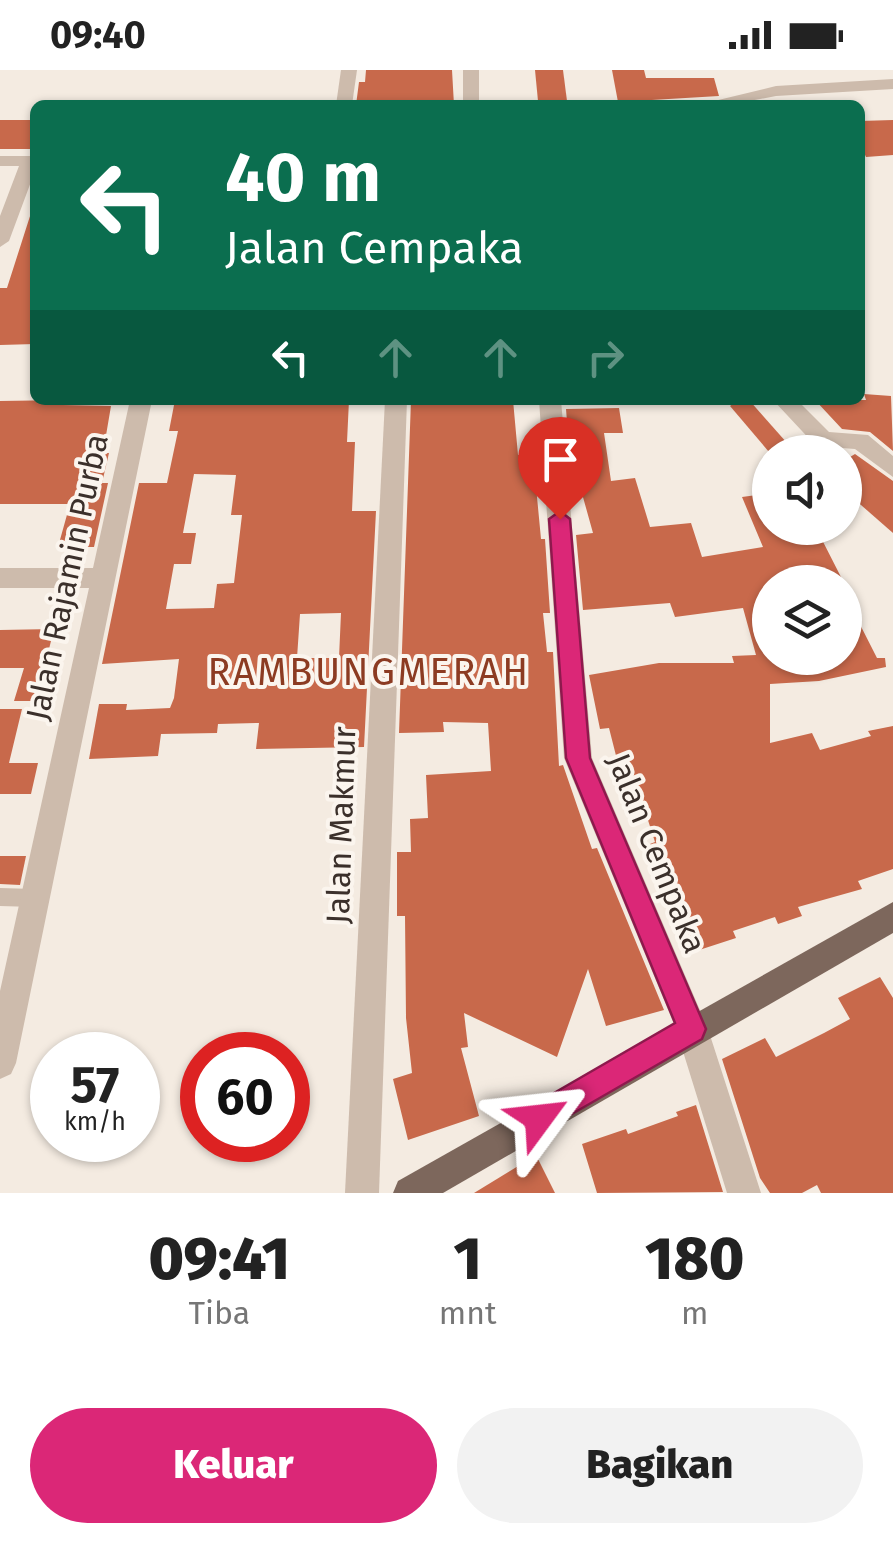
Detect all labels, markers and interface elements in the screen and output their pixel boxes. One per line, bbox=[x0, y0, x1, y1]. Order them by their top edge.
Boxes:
text: 09:40 bbox=[50, 12, 146, 58]
text: 40 m bbox=[225, 136, 381, 220]
icon: left bbox=[60, 140, 190, 270]
text: Jalan Cempaka bbox=[225, 221, 524, 275]
icon: left bbox=[263, 330, 318, 385]
icon: ahead bbox=[368, 330, 423, 385]
icon: ahead bbox=[473, 330, 528, 385]
icon: right bbox=[578, 330, 633, 385]
pin bbox=[518, 417, 603, 520]
street label: Jalan Rajamin Purba bbox=[18, 430, 116, 724]
icon: arrive bbox=[533, 432, 588, 487]
map controls bbox=[752, 435, 862, 675]
button: sound bbox=[752, 435, 862, 545]
button: layers bbox=[752, 565, 862, 675]
district label: RAMBUNGMERAH bbox=[207, 649, 531, 695]
street label: Jalan Makmur bbox=[319, 725, 363, 925]
street label: Jalan Cempaka bbox=[600, 747, 714, 959]
speed limit sign: 60 bbox=[180, 1032, 310, 1162]
text: 57 bbox=[71, 1055, 119, 1115]
position arrow bbox=[487, 1066, 591, 1170]
text: km/h bbox=[64, 1107, 126, 1137]
text: 09:41 bbox=[149, 1223, 290, 1295]
text: 1 bbox=[453, 1223, 482, 1295]
text: 180 bbox=[645, 1223, 744, 1295]
text: Tiba bbox=[189, 1294, 250, 1332]
text: mnt bbox=[439, 1294, 497, 1332]
text: m bbox=[681, 1294, 708, 1332]
button: Keluar bbox=[30, 1408, 437, 1523]
button: Bagikan bbox=[457, 1408, 863, 1523]

